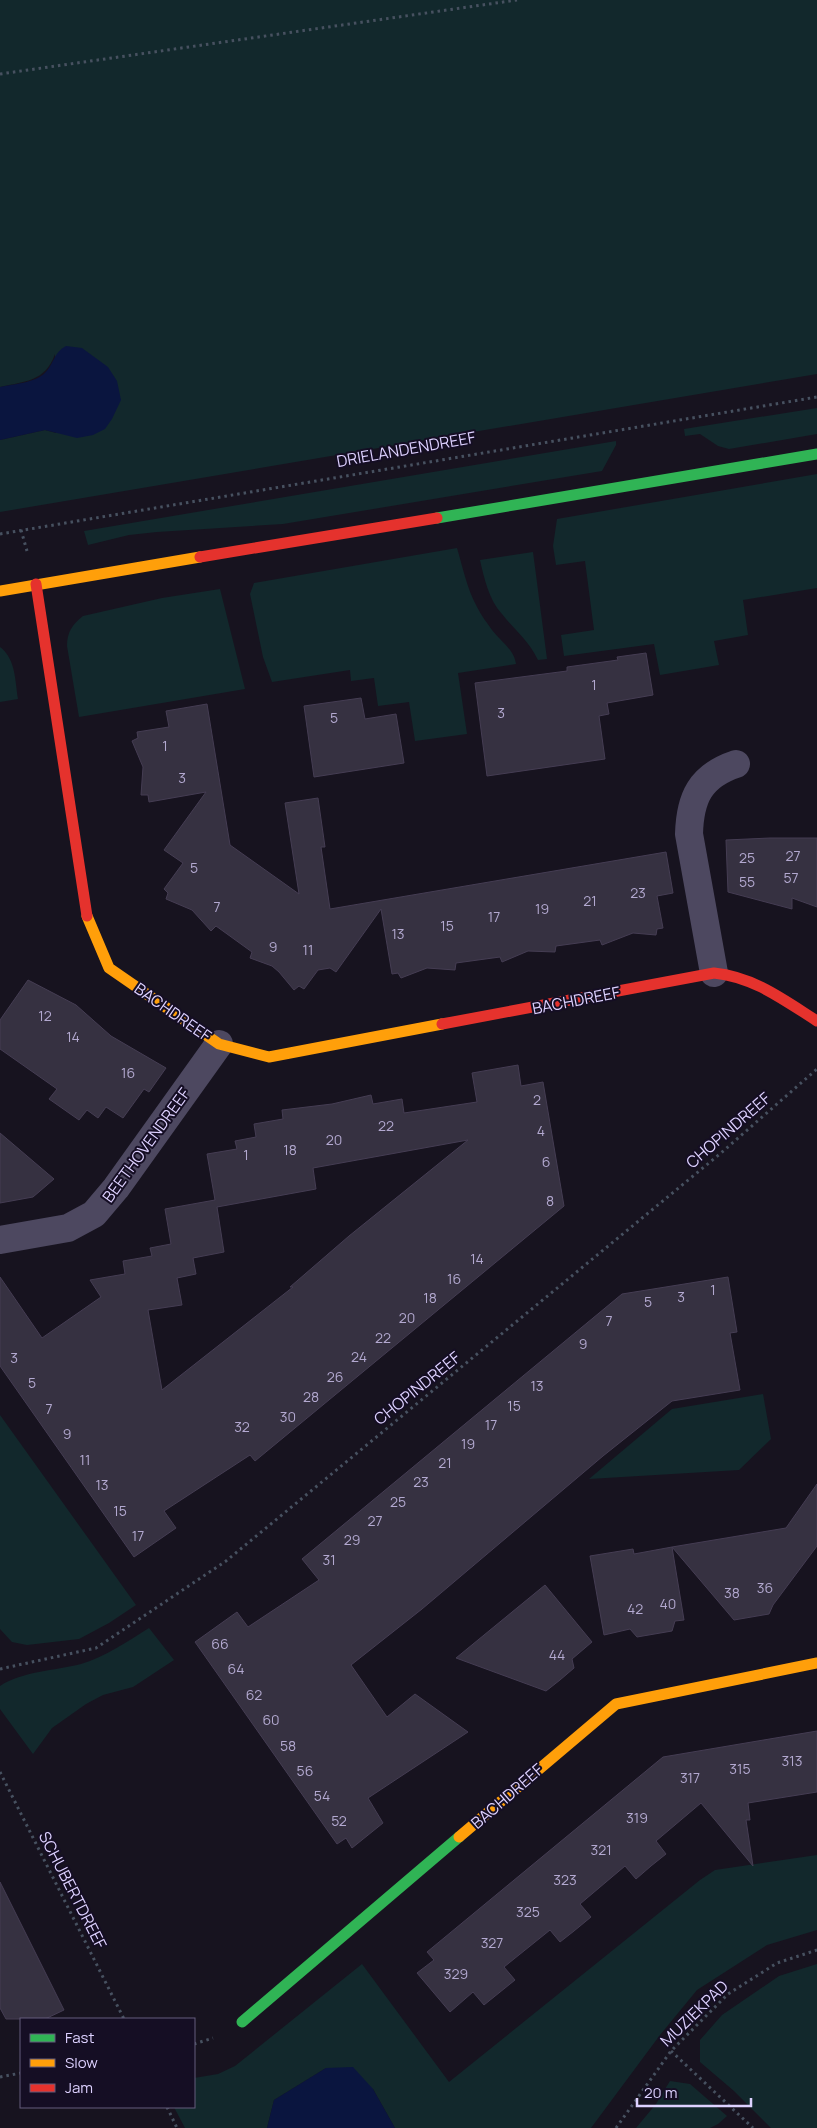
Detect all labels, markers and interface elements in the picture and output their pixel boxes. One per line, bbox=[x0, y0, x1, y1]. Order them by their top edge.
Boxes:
street label: DRIELANDENDREEF bbox=[335, 426, 477, 472]
house number: 1 bbox=[591, 675, 597, 694]
house number: 3 bbox=[497, 703, 505, 722]
house number: 5 bbox=[330, 708, 338, 727]
house number: 1 bbox=[162, 736, 168, 755]
house number: 3 bbox=[178, 768, 186, 787]
house number: 27 bbox=[785, 846, 801, 865]
house number: 25 bbox=[739, 848, 755, 867]
house number: 5 bbox=[190, 858, 198, 877]
house number: 57 bbox=[783, 868, 799, 887]
house number: 55 bbox=[739, 872, 755, 891]
house number: 23 bbox=[630, 883, 646, 902]
house number: 21 bbox=[583, 891, 597, 910]
house number: 7 bbox=[213, 897, 221, 916]
house number: 19 bbox=[535, 899, 549, 918]
house number: 17 bbox=[488, 907, 500, 926]
house number: 15 bbox=[440, 916, 454, 935]
house number: 13 bbox=[391, 924, 405, 943]
house number: 9 bbox=[269, 937, 277, 956]
house number: 11 bbox=[303, 940, 313, 959]
street label: BACHDREEF bbox=[130, 977, 216, 1047]
street label: BACHDREEF bbox=[530, 981, 622, 1019]
house number: 12 bbox=[38, 1006, 52, 1025]
house number: 14 bbox=[66, 1027, 80, 1046]
house number: 16 bbox=[121, 1063, 135, 1082]
street label: BEETHOVENDREEF bbox=[97, 1083, 195, 1207]
street label: CHOPINDREEF bbox=[681, 1087, 775, 1173]
house number: 2 bbox=[533, 1090, 541, 1109]
house number: 22 bbox=[378, 1116, 394, 1135]
house number: 4 bbox=[537, 1121, 545, 1140]
house number: 20 bbox=[326, 1130, 342, 1149]
house number: 18 bbox=[283, 1140, 297, 1159]
house number: 1 bbox=[243, 1145, 249, 1164]
house number: 6 bbox=[542, 1152, 550, 1171]
house number: 8 bbox=[546, 1191, 554, 1210]
house number: 14 bbox=[470, 1249, 484, 1268]
house number: 16 bbox=[447, 1269, 461, 1288]
house number: 1 bbox=[710, 1280, 716, 1299]
house number: 3 bbox=[677, 1287, 685, 1306]
house number: 18 bbox=[423, 1288, 437, 1307]
house number: 5 bbox=[644, 1292, 652, 1311]
house number: 20 bbox=[399, 1308, 415, 1327]
house number: 7 bbox=[605, 1311, 613, 1330]
house number: 22 bbox=[375, 1328, 391, 1347]
house number: 9 bbox=[579, 1334, 587, 1353]
street label: CHOPINDREEF bbox=[369, 1346, 465, 1430]
house number: 24 bbox=[351, 1347, 367, 1366]
house number: 3 bbox=[10, 1348, 18, 1367]
house number: 26 bbox=[327, 1367, 343, 1386]
house number: 5 bbox=[28, 1373, 36, 1392]
house number: 13 bbox=[530, 1376, 544, 1395]
house number: 28 bbox=[303, 1387, 319, 1406]
house number: 15 bbox=[507, 1396, 521, 1415]
house number: 7 bbox=[45, 1399, 53, 1418]
house number: 30 bbox=[280, 1407, 296, 1426]
house number: 17 bbox=[485, 1415, 497, 1434]
house number: 32 bbox=[234, 1417, 250, 1436]
house number: 9 bbox=[63, 1424, 71, 1443]
house number: 19 bbox=[461, 1434, 475, 1453]
house number: 11 bbox=[80, 1450, 90, 1469]
house number: 21 bbox=[438, 1453, 452, 1472]
house number: 23 bbox=[413, 1472, 429, 1491]
house number: 13 bbox=[95, 1475, 109, 1494]
house number: 25 bbox=[390, 1492, 406, 1511]
house number: 15 bbox=[113, 1501, 127, 1520]
house number: 27 bbox=[367, 1511, 383, 1530]
house number: 17 bbox=[132, 1526, 144, 1545]
house number: 29 bbox=[344, 1530, 360, 1549]
house number: 31 bbox=[322, 1550, 336, 1569]
house number: 36 bbox=[757, 1578, 773, 1597]
house number: 38 bbox=[724, 1583, 740, 1602]
house number: 40 bbox=[660, 1594, 676, 1613]
house number: 42 bbox=[627, 1599, 643, 1618]
house number: 66 bbox=[211, 1634, 229, 1653]
house number: 44 bbox=[549, 1645, 565, 1664]
house number: 64 bbox=[228, 1659, 244, 1678]
house number: 62 bbox=[246, 1685, 262, 1704]
house number: 60 bbox=[262, 1710, 280, 1729]
house number: 58 bbox=[280, 1736, 296, 1755]
house number: 313 bbox=[782, 1751, 802, 1770]
street label: BACHDREEF bbox=[466, 1758, 548, 1834]
house number: 315 bbox=[729, 1759, 751, 1778]
house number: 56 bbox=[297, 1761, 313, 1780]
house number: 317 bbox=[680, 1768, 700, 1787]
house number: 54 bbox=[314, 1786, 330, 1805]
house number: 319 bbox=[626, 1808, 648, 1827]
house number: 52 bbox=[331, 1811, 347, 1830]
street label: SCHUBERTDREEF bbox=[34, 1827, 112, 1953]
house number: 321 bbox=[590, 1840, 612, 1859]
house number: 323 bbox=[553, 1870, 577, 1889]
house number: 325 bbox=[516, 1902, 540, 1921]
house number: 327 bbox=[481, 1933, 503, 1952]
house number: 329 bbox=[444, 1964, 468, 1983]
street label: MUZIEKPAD bbox=[655, 1975, 733, 2051]
legend bbox=[20, 2018, 195, 2108]
text: Fast bbox=[65, 2027, 94, 2048]
text: Slow bbox=[65, 2052, 98, 2073]
scale bar bbox=[637, 2076, 751, 2108]
text: Jam bbox=[65, 2077, 93, 2098]
text: 20 m bbox=[644, 2082, 677, 2103]

